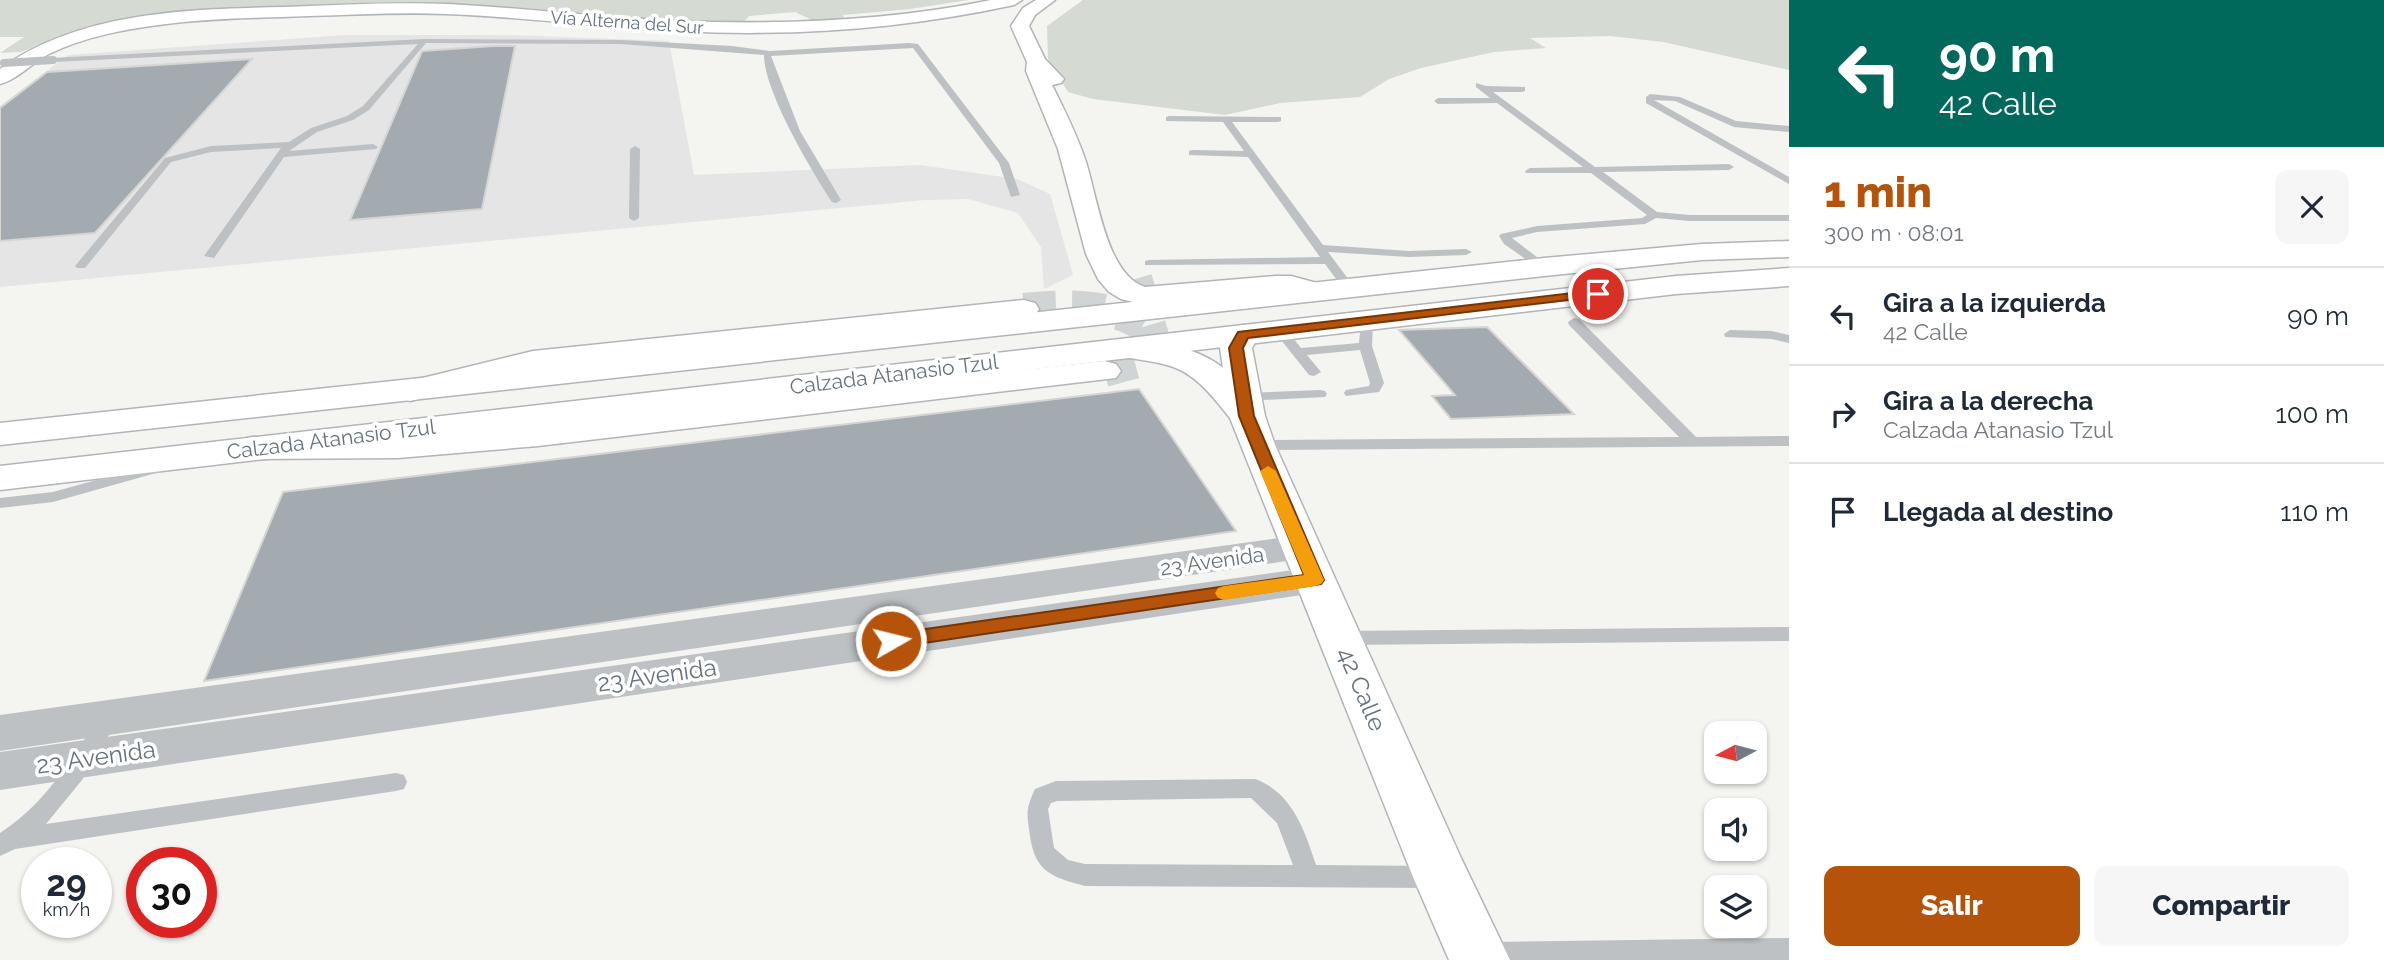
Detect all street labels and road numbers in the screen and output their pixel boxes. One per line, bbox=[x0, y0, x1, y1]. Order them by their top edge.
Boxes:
street label: Vía Alterna del Sur bbox=[550, 6, 705, 38]
street label: Calzada Atanasio Tzul bbox=[788, 349, 1000, 399]
street label: Calzada Atanasio Tzul bbox=[225, 414, 437, 464]
street label: 23 Avenida bbox=[1158, 541, 1266, 581]
street label: 42 Calle bbox=[1331, 643, 1393, 735]
street label: 23 Avenida bbox=[596, 652, 718, 698]
street label: 23 Avenida bbox=[35, 734, 157, 780]

